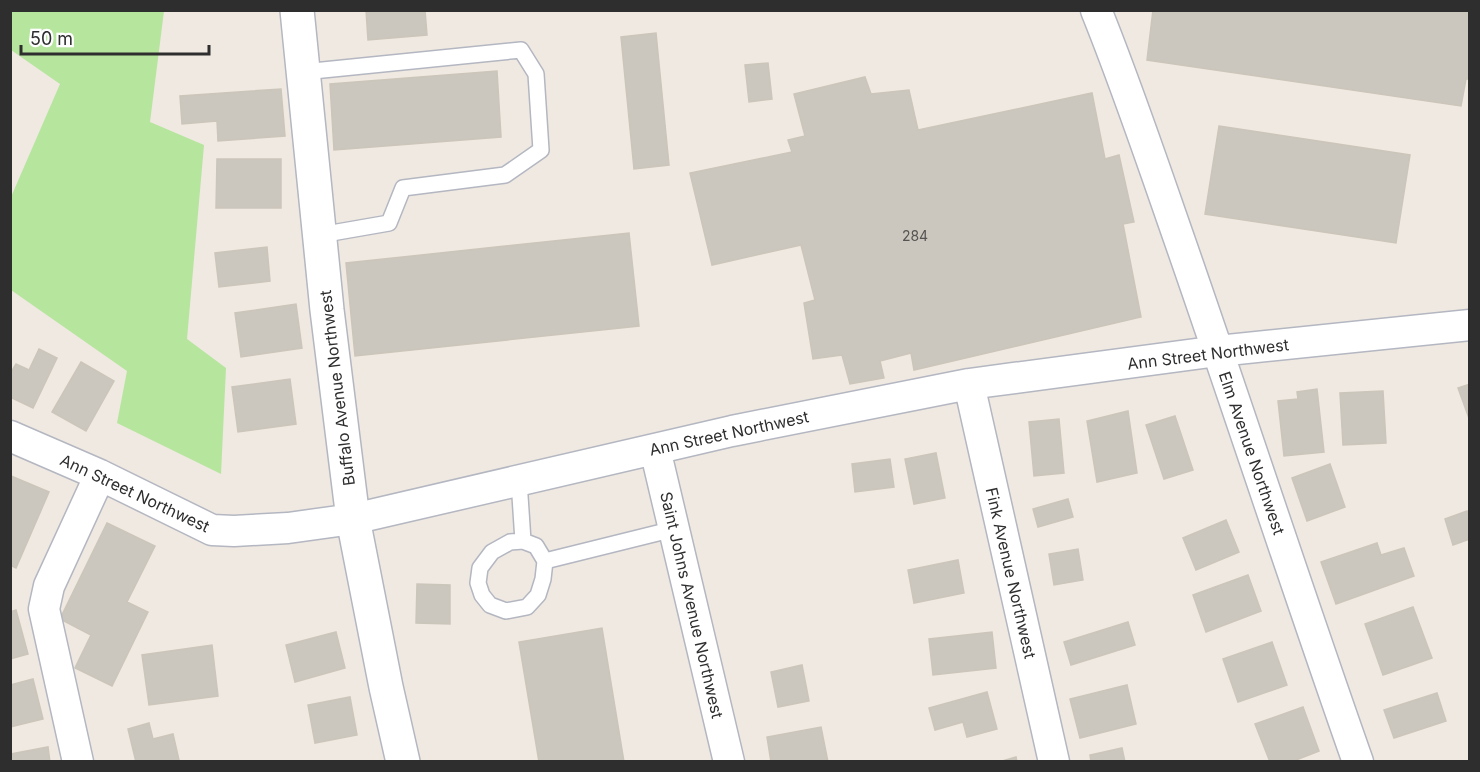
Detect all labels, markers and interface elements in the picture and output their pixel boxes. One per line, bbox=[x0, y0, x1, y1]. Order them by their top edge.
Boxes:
scale bar bbox=[21, 18, 208, 56]
text: 50 m bbox=[30, 28, 73, 49]
house number: 284 bbox=[902, 227, 928, 244]
street label: Buffalo Avenue Northwest bbox=[315, 289, 359, 487]
street label: Ann Street Northwest bbox=[1126, 334, 1290, 374]
street label: Elm Avenue Northwest bbox=[1215, 369, 1289, 537]
street label: Ann Street Northwest bbox=[647, 406, 811, 460]
street label: Ann Street Northwest bbox=[57, 450, 213, 536]
street label: Fink Avenue Northwest bbox=[982, 485, 1040, 661]
street label: Saint Johns Avenue Northwest bbox=[656, 490, 728, 720]

